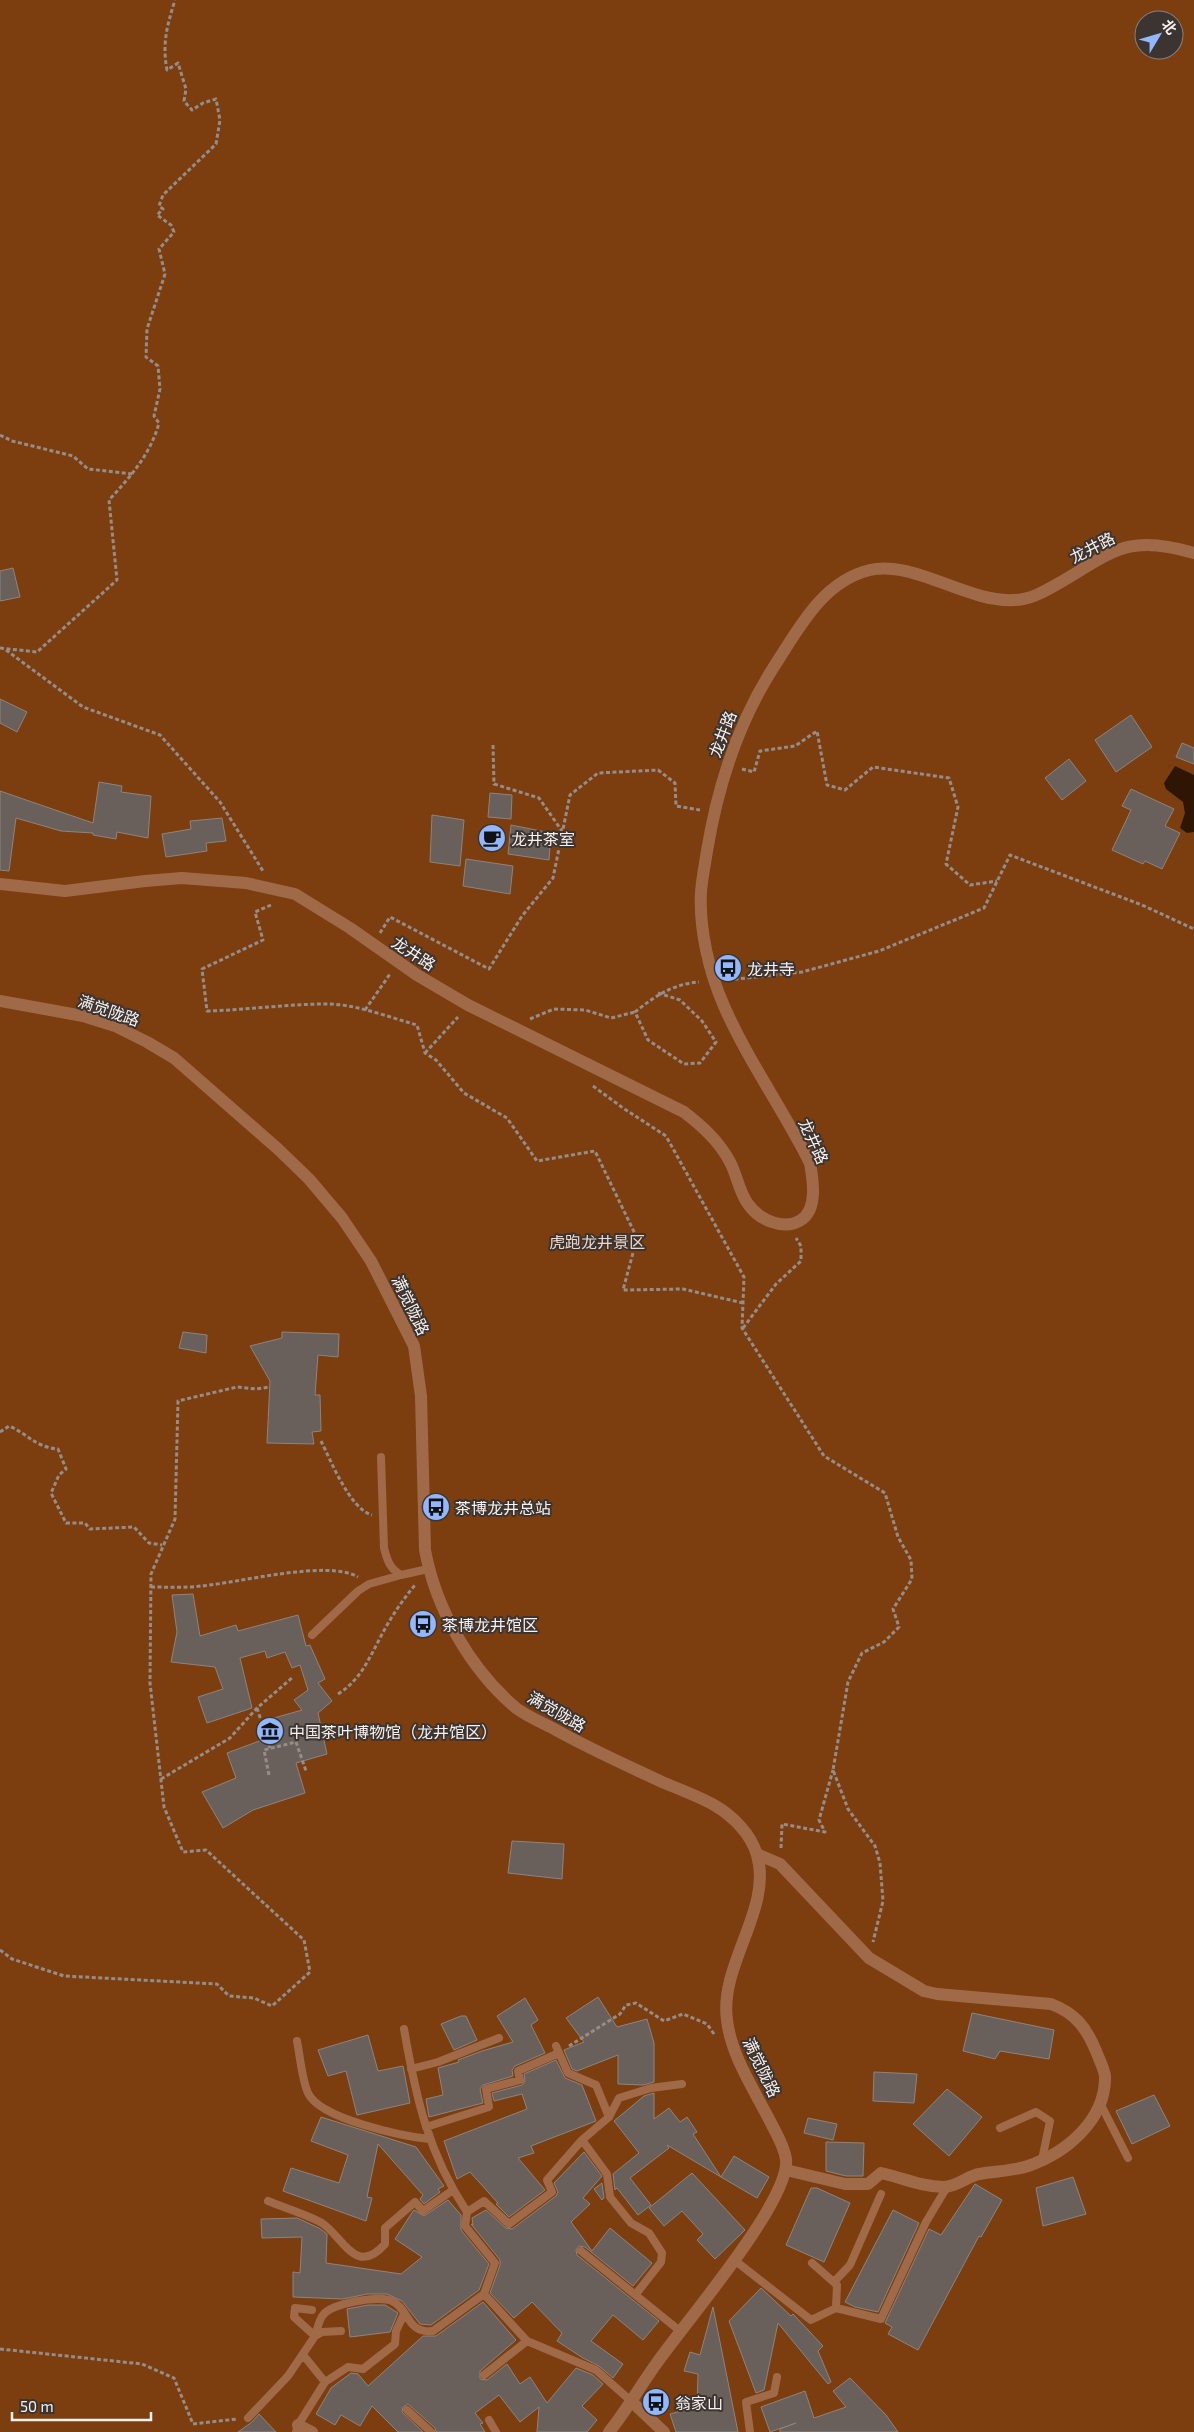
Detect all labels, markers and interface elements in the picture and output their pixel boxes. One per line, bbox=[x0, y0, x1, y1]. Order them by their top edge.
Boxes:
north arrow bbox=[1134, 10, 1184, 60]
text: 北 bbox=[1159, 16, 1181, 37]
street label: 龙井路 bbox=[1066, 528, 1118, 566]
street label: 龙井路 bbox=[705, 708, 739, 760]
cafe icon: 龙井茶室 bbox=[477, 823, 507, 853]
place label: 龙井茶室 bbox=[511, 829, 575, 848]
street label: 龙井路 bbox=[389, 932, 439, 974]
bus stop icon: 龙井寺 bbox=[713, 953, 743, 983]
place label: 龙井寺 bbox=[747, 959, 795, 978]
street label: 满觉陇路 bbox=[76, 991, 142, 1029]
street label: 龙井路 bbox=[795, 1115, 833, 1167]
park label: 虎跑龙井景区 bbox=[549, 1232, 645, 1251]
street label: 满觉陇路 bbox=[388, 1272, 434, 1338]
bus stop icon: 茶博龙井总站 bbox=[421, 1492, 451, 1522]
place label: 茶博龙井总站 bbox=[455, 1498, 551, 1517]
bus stop icon: 茶博龙井馆区 bbox=[408, 1609, 438, 1639]
place label: 茶博龙井馆区 bbox=[442, 1615, 538, 1634]
street label: 满觉陇路 bbox=[525, 1687, 589, 1735]
museum icon: 中国茶叶博物馆（龙井馆区） bbox=[255, 1716, 285, 1746]
place label: 中国茶叶博物馆（龙井馆区） bbox=[289, 1722, 497, 1741]
street label: 满觉陇路 bbox=[739, 2034, 785, 2100]
bus stop icon: 翁家山 bbox=[641, 2387, 671, 2417]
scale bar bbox=[12, 2390, 151, 2422]
place label: 翁家山 bbox=[675, 2393, 723, 2412]
text: 50 m bbox=[20, 2397, 54, 2415]

